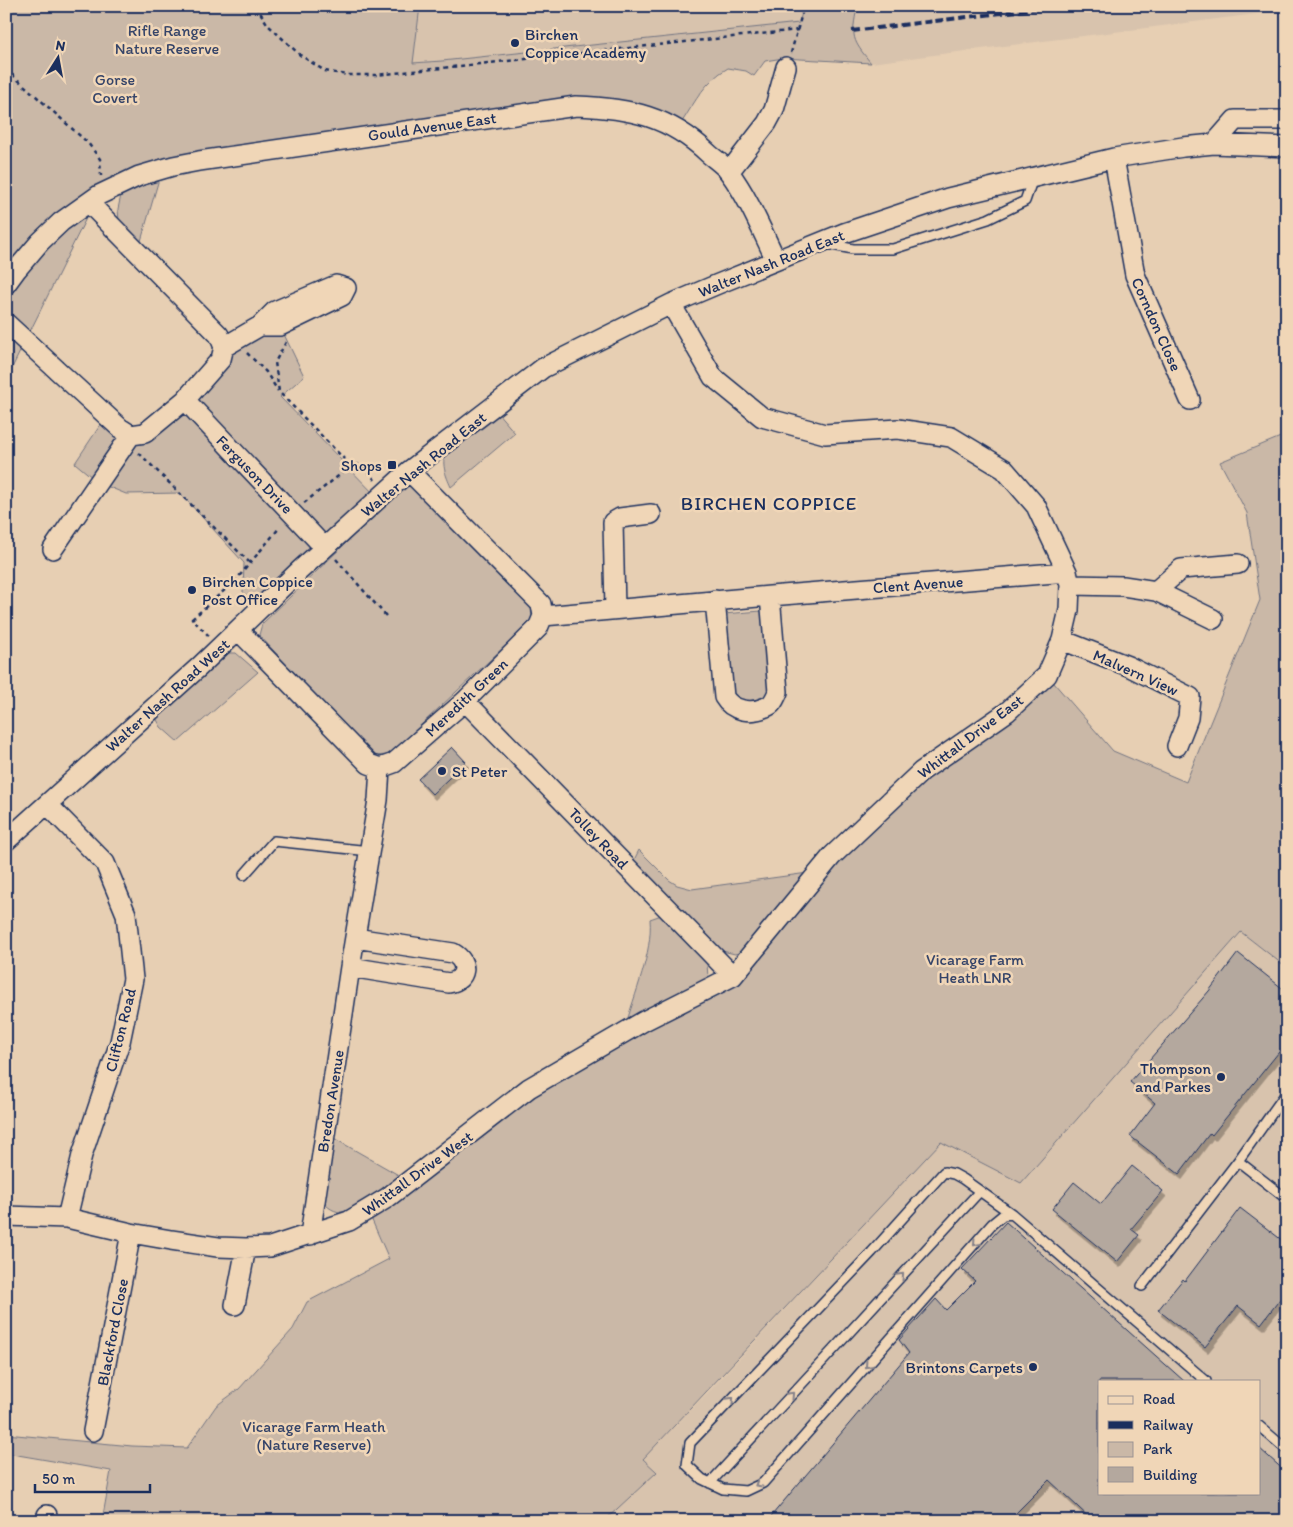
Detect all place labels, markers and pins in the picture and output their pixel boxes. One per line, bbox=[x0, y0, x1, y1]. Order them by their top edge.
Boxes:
place label: Birchen Coppice Academy bbox=[525, 25, 646, 62]
marker: Birchen Coppice Academy bbox=[509, 37, 521, 49]
place label: Shops bbox=[341, 456, 382, 475]
marker: Shops bbox=[386, 459, 398, 471]
place label: Birchen Coppice Post Office bbox=[202, 572, 313, 609]
marker: Birchen Coppice Post Office bbox=[186, 584, 198, 596]
place label: St Peter bbox=[452, 762, 508, 781]
marker: St Peter bbox=[436, 765, 448, 777]
place label: Thompson and Parkes bbox=[1135, 1059, 1211, 1096]
marker: Thompson and Parkes bbox=[1215, 1071, 1227, 1083]
place label: Brintons Carpets bbox=[906, 1358, 1023, 1377]
marker: Brintons Carpets bbox=[1027, 1361, 1039, 1373]

